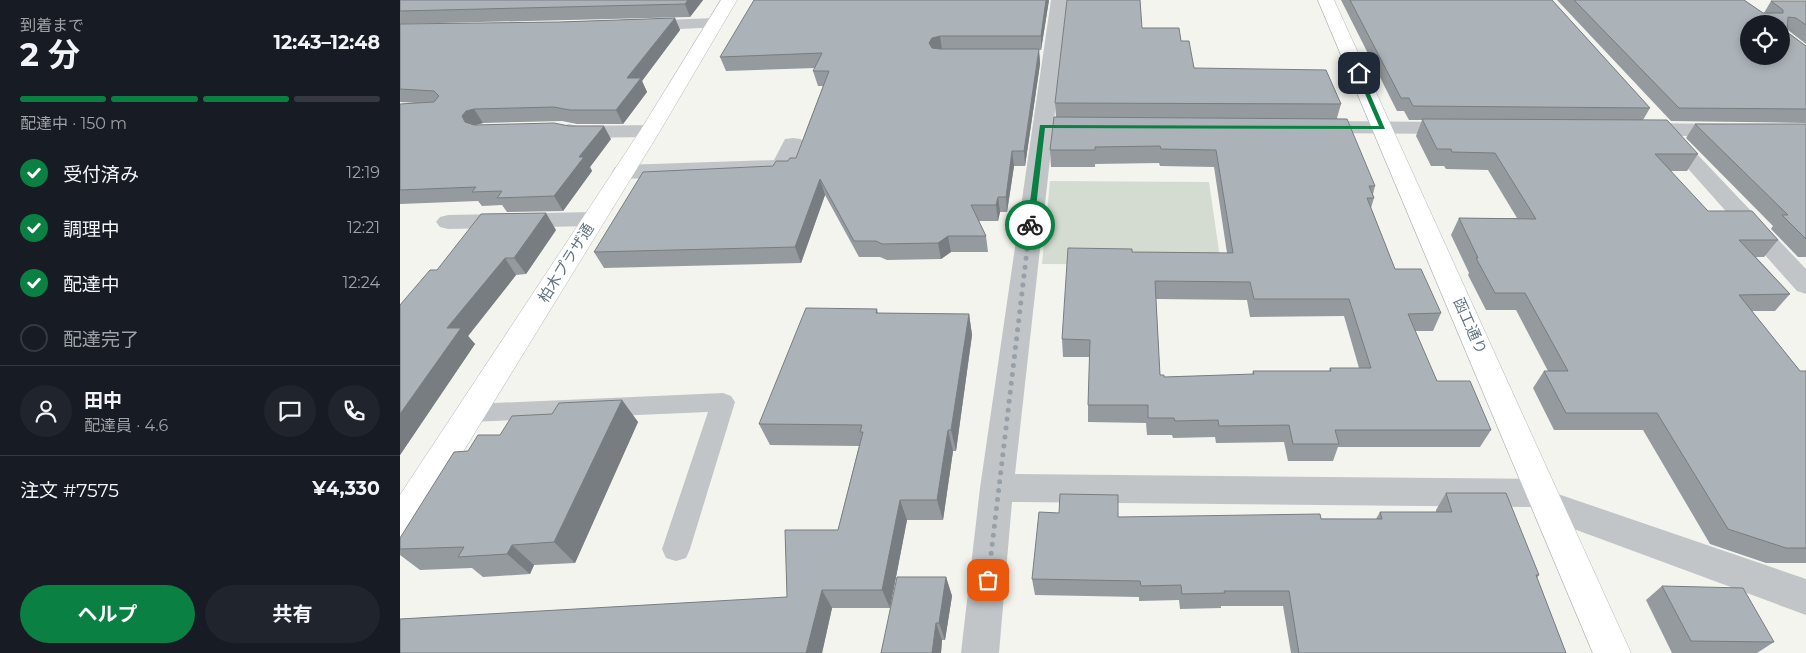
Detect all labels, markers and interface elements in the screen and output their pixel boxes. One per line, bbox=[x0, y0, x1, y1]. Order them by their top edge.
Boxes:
map controls bbox=[1740, 15, 1790, 65]
button: locate bbox=[1740, 15, 1790, 65]
text: 到着まで bbox=[20, 16, 84, 35]
text: 12:43–12:48 bbox=[274, 31, 380, 54]
text: 2 分 bbox=[20, 35, 80, 74]
pin bbox=[1338, 52, 1380, 94]
icon: home bbox=[1345, 59, 1373, 87]
text: 配達中 · 150 m bbox=[20, 114, 127, 133]
icon: check bbox=[20, 159, 48, 187]
text: 受付済み bbox=[63, 163, 139, 186]
text: 12:19 bbox=[346, 163, 380, 182]
courier bbox=[1005, 200, 1055, 250]
icon: bike bbox=[1016, 211, 1044, 239]
icon: check bbox=[20, 214, 48, 242]
text: 調理中 bbox=[63, 218, 120, 241]
text: 12:21 bbox=[347, 218, 380, 237]
street label: 柏木プラザ通 bbox=[534, 220, 597, 306]
icon: check bbox=[20, 269, 48, 297]
text: 配達中 bbox=[63, 273, 120, 296]
text: 12:24 bbox=[342, 273, 380, 292]
street label: 函工通り bbox=[1450, 295, 1491, 357]
text: 配達完了 bbox=[63, 328, 139, 351]
button: person bbox=[20, 385, 72, 437]
button: chat bbox=[264, 385, 316, 437]
button: phone bbox=[328, 385, 380, 437]
text: 田中 bbox=[84, 389, 122, 412]
text: 配達員 · 4.6 bbox=[84, 416, 168, 435]
text: ¥4,330 bbox=[312, 477, 380, 500]
text: 注文 #7575 bbox=[20, 479, 119, 502]
pin bbox=[967, 559, 1009, 601]
icon: bag bbox=[974, 566, 1002, 594]
button: ヘルプ bbox=[20, 585, 195, 643]
button: 共有 bbox=[205, 585, 380, 643]

